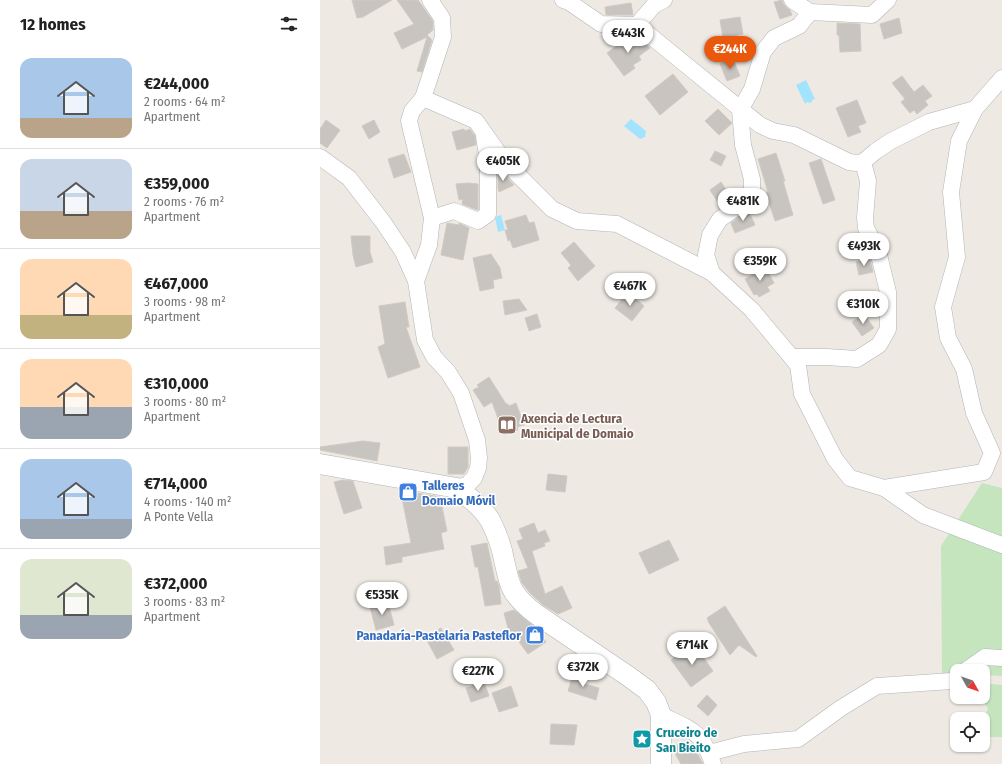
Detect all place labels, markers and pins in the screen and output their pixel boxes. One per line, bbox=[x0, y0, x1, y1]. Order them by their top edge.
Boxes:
pin: €443K bbox=[600, 20, 656, 54]
pin: €244K bbox=[702, 36, 758, 70]
pin: €405K bbox=[475, 148, 531, 182]
pin: €481K bbox=[715, 188, 771, 222]
pin: €493K bbox=[836, 233, 892, 267]
pin: €359K bbox=[732, 248, 788, 282]
pin: €467K bbox=[602, 273, 658, 307]
pin: €310K bbox=[835, 291, 891, 325]
place label: Axencia de Lectura Municipal de Domaio bbox=[520, 411, 634, 441]
library icon: Axencia de Lectura Municipal de Domaio bbox=[496, 414, 518, 436]
place label: Talleres Domaio Móvil bbox=[422, 478, 496, 508]
shop icon: Talleres Domaio Móvil bbox=[397, 481, 419, 503]
pin: €535K bbox=[354, 582, 410, 616]
shop icon: Panadaría-Pastelaría Pasteflor bbox=[524, 624, 546, 646]
place label: Panadaría-Pastelaría Pasteflor bbox=[357, 628, 521, 643]
pin: €714K bbox=[664, 632, 720, 666]
pin: €372K bbox=[555, 654, 611, 688]
pin: €227K bbox=[450, 658, 506, 692]
place label: Cruceiro de San Bieito bbox=[656, 725, 718, 755]
place icon: Cruceiro de San Bieito bbox=[631, 728, 653, 750]

